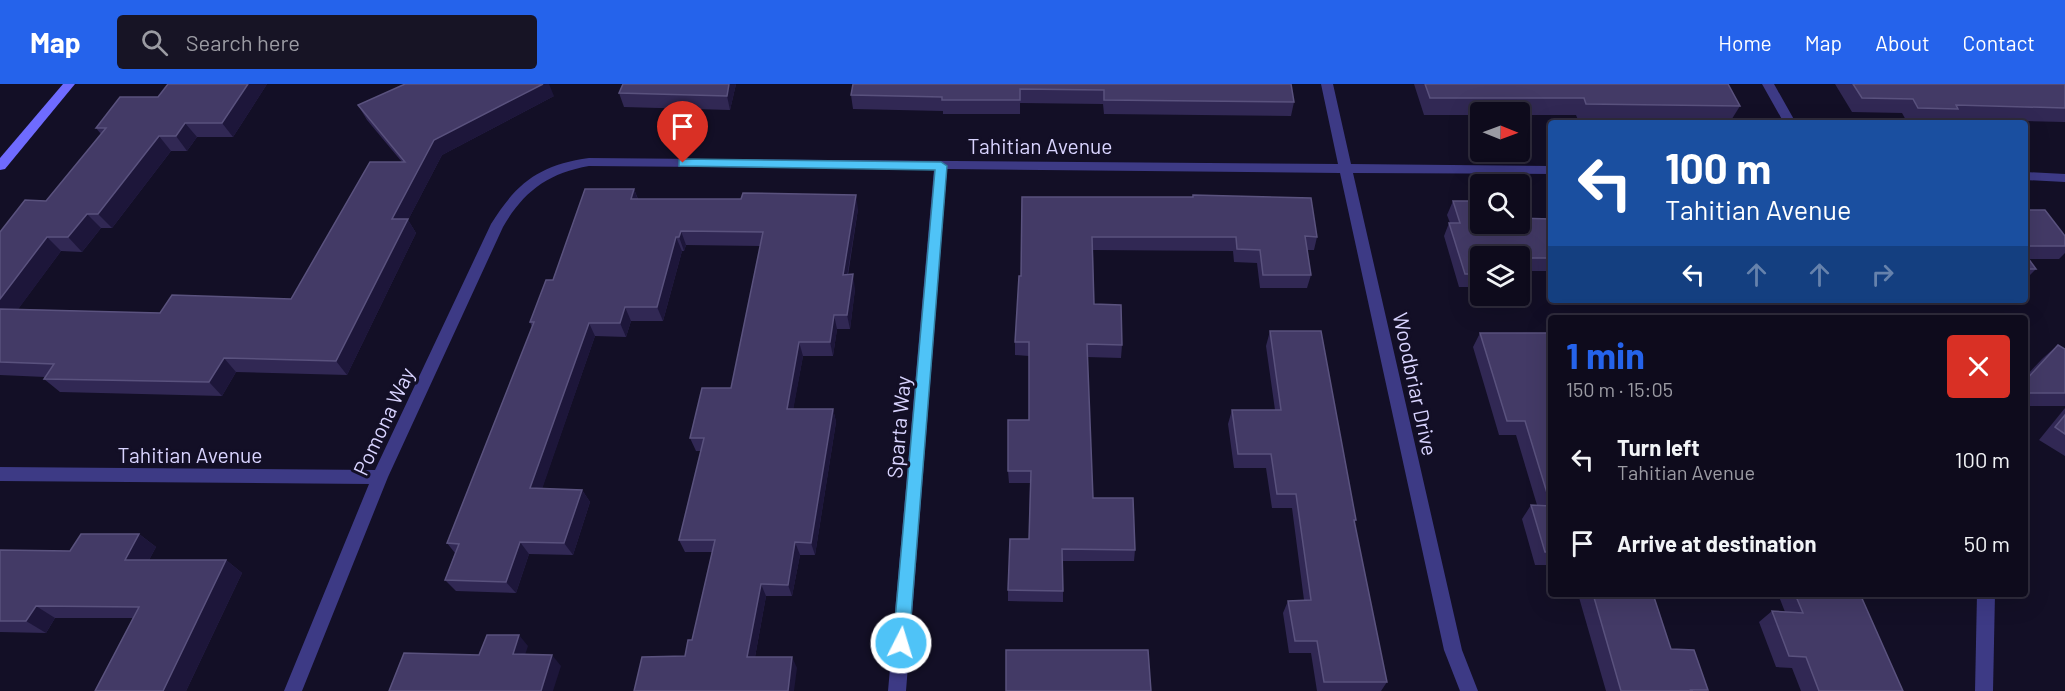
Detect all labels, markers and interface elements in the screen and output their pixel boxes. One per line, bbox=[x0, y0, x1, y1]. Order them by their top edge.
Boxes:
search box bbox=[117, 15, 537, 69]
text: Map bbox=[30, 25, 81, 59]
icon: search bbox=[138, 26, 171, 59]
text: Search here bbox=[186, 29, 300, 55]
text: Home bbox=[1718, 30, 1772, 55]
text: Map bbox=[1805, 30, 1842, 55]
text: About bbox=[1875, 30, 1930, 55]
text: Contact bbox=[1963, 30, 2035, 55]
pin bbox=[657, 101, 708, 163]
north arrow bbox=[1470, 102, 1530, 162]
map controls bbox=[1470, 102, 1530, 306]
icon: arrive bbox=[666, 110, 699, 143]
street label: Tahitian Avenue bbox=[967, 133, 1113, 158]
text: 100 m bbox=[1665, 142, 1771, 192]
icon: left bbox=[1566, 144, 1644, 222]
button: search bbox=[1470, 174, 1530, 234]
text: Tahitian Avenue bbox=[1665, 193, 1851, 225]
button: layers bbox=[1470, 246, 1530, 306]
icon: left bbox=[1677, 258, 1710, 291]
icon: ahead bbox=[1740, 258, 1773, 291]
icon: ahead bbox=[1803, 258, 1836, 291]
icon: right bbox=[1866, 258, 1899, 291]
street label: Woodbriar Drive bbox=[1389, 310, 1443, 458]
text: 1 min bbox=[1566, 333, 1645, 376]
button: close bbox=[1947, 335, 2010, 398]
street label: Pomona Way bbox=[347, 363, 419, 479]
street label: Sparta Way bbox=[881, 374, 915, 479]
text: 150 m · 15:05 bbox=[1566, 377, 1673, 401]
text: Turn left bbox=[1617, 434, 1700, 460]
street label: Tahitian Avenue bbox=[117, 442, 263, 467]
icon: left bbox=[1566, 443, 1599, 476]
text: 100 m bbox=[1955, 446, 2010, 472]
text: Tahitian Avenue bbox=[1617, 460, 1755, 484]
icon: arrive bbox=[1566, 527, 1599, 560]
text: Arrive at destination bbox=[1617, 530, 1816, 556]
text: 50 m bbox=[1964, 530, 2010, 556]
position arrow bbox=[869, 611, 933, 675]

